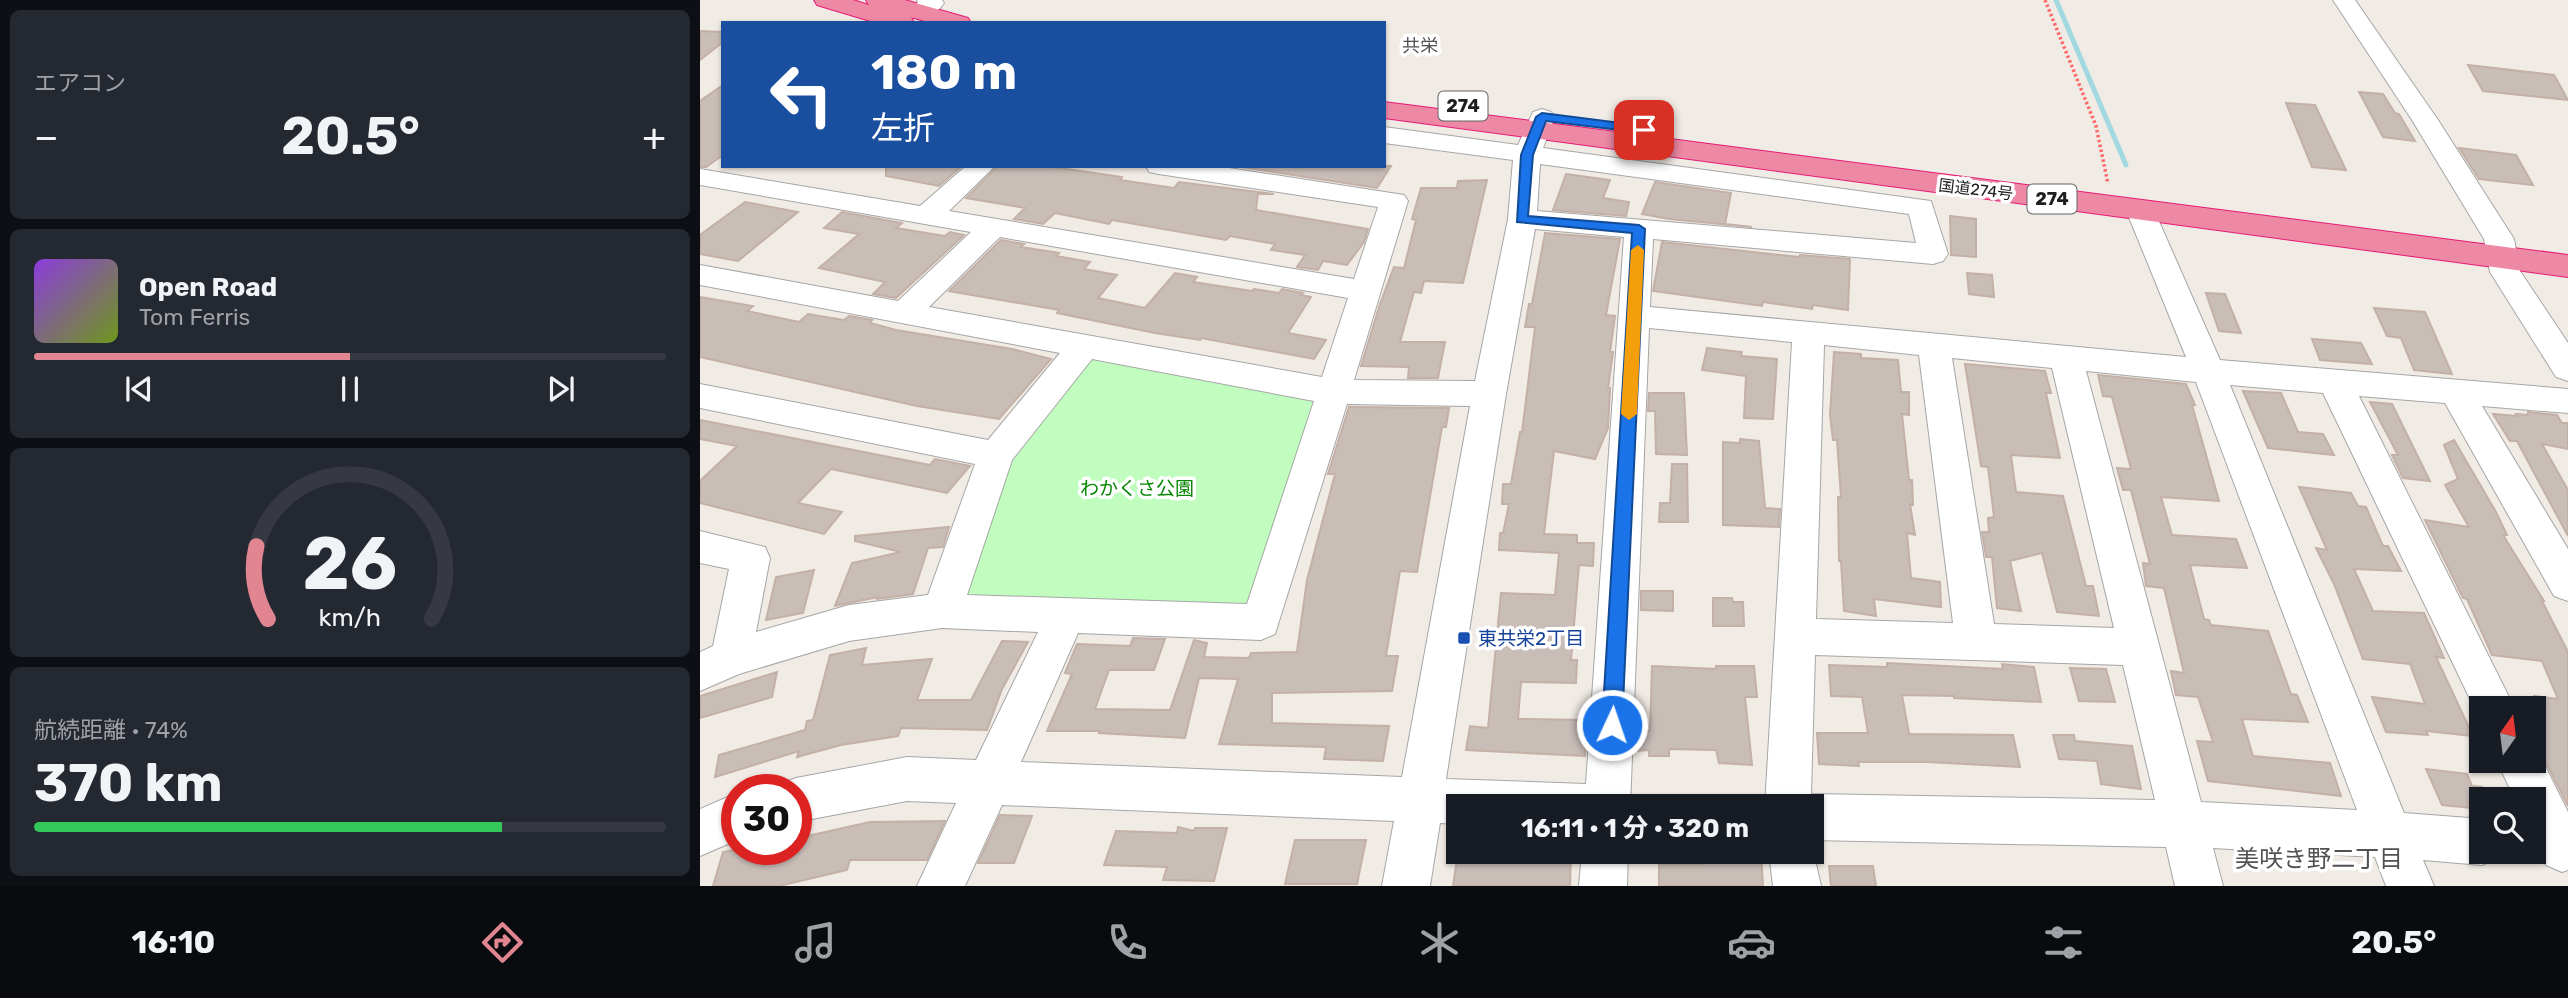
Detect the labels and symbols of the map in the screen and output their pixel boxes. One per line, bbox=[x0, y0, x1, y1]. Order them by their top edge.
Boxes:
district label: 共栄 bbox=[1402, 35, 1438, 57]
road number: 274 bbox=[1438, 92, 1488, 120]
pin bbox=[1614, 100, 1674, 160]
street label: 国道274号 bbox=[1938, 175, 2014, 203]
road number: 274 bbox=[2028, 184, 2076, 214]
park label: わかくさ公園 bbox=[1080, 477, 1194, 500]
place label: 東共栄2丁目 bbox=[1478, 627, 1584, 650]
marker: 東共栄2丁目 bbox=[1456, 630, 1472, 646]
position arrow bbox=[1575, 688, 1649, 762]
north arrow bbox=[2469, 696, 2546, 774]
speed limit sign: 30 bbox=[721, 774, 812, 865]
district label: 美咲き野二丁目 bbox=[2235, 845, 2403, 873]

